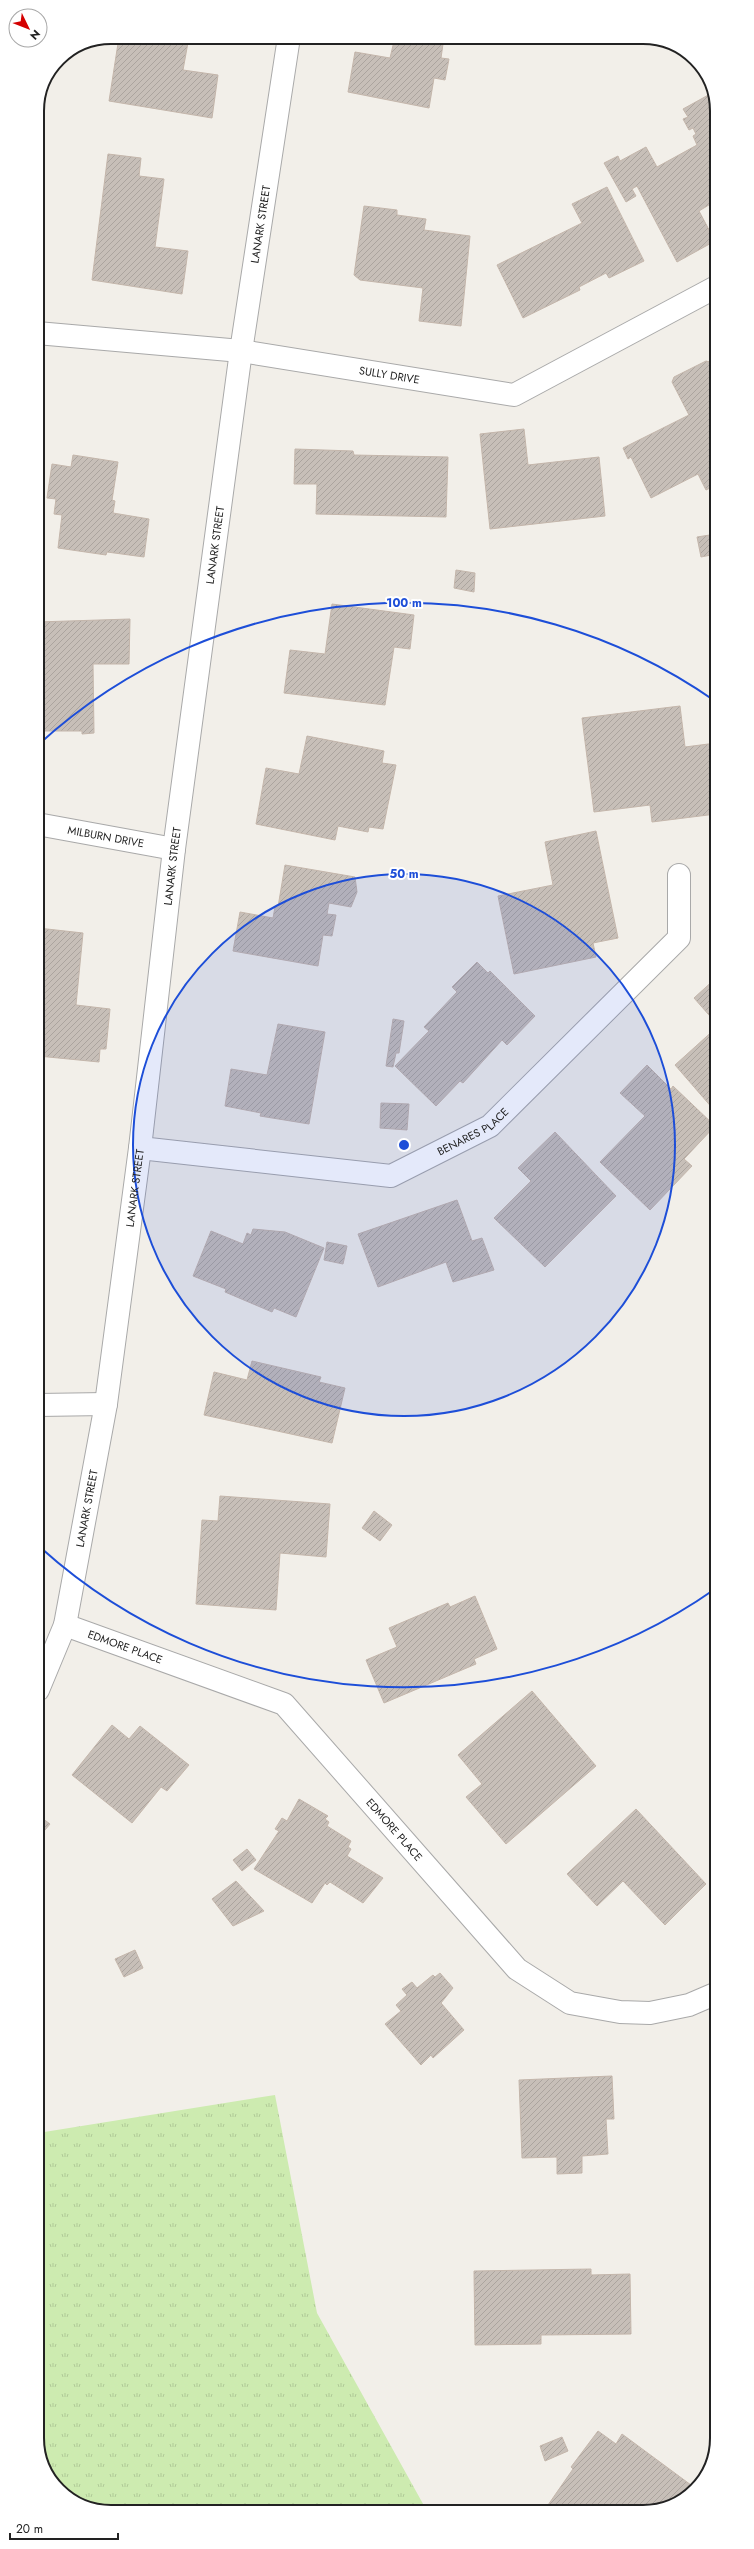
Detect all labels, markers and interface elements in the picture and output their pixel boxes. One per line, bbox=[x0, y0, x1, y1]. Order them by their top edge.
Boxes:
north arrow bbox=[8, 8, 48, 48]
text: N bbox=[26, 26, 44, 43]
street label: LANARK STREET bbox=[247, 184, 274, 264]
street label: SULLY DRIVE bbox=[358, 362, 421, 388]
street label: LANARK STREET bbox=[202, 505, 228, 585]
text: 100 m bbox=[386, 594, 422, 612]
street label: MILBURN DRIVE bbox=[66, 822, 145, 851]
street label: LANARK STREET bbox=[160, 826, 185, 906]
text: 50 m bbox=[389, 865, 419, 883]
street label: BENARES PLACE bbox=[434, 1104, 512, 1159]
centre of rings bbox=[397, 1138, 411, 1152]
street label: LANARK STREET bbox=[122, 1148, 148, 1228]
street label: LANARK STREET bbox=[72, 1468, 102, 1548]
street label: EDMORE PLACE bbox=[86, 1626, 165, 1668]
street label: EDMORE PLACE bbox=[362, 1795, 426, 1864]
scale bar bbox=[10, 2515, 118, 2541]
text: 20 m bbox=[16, 2520, 43, 2538]

